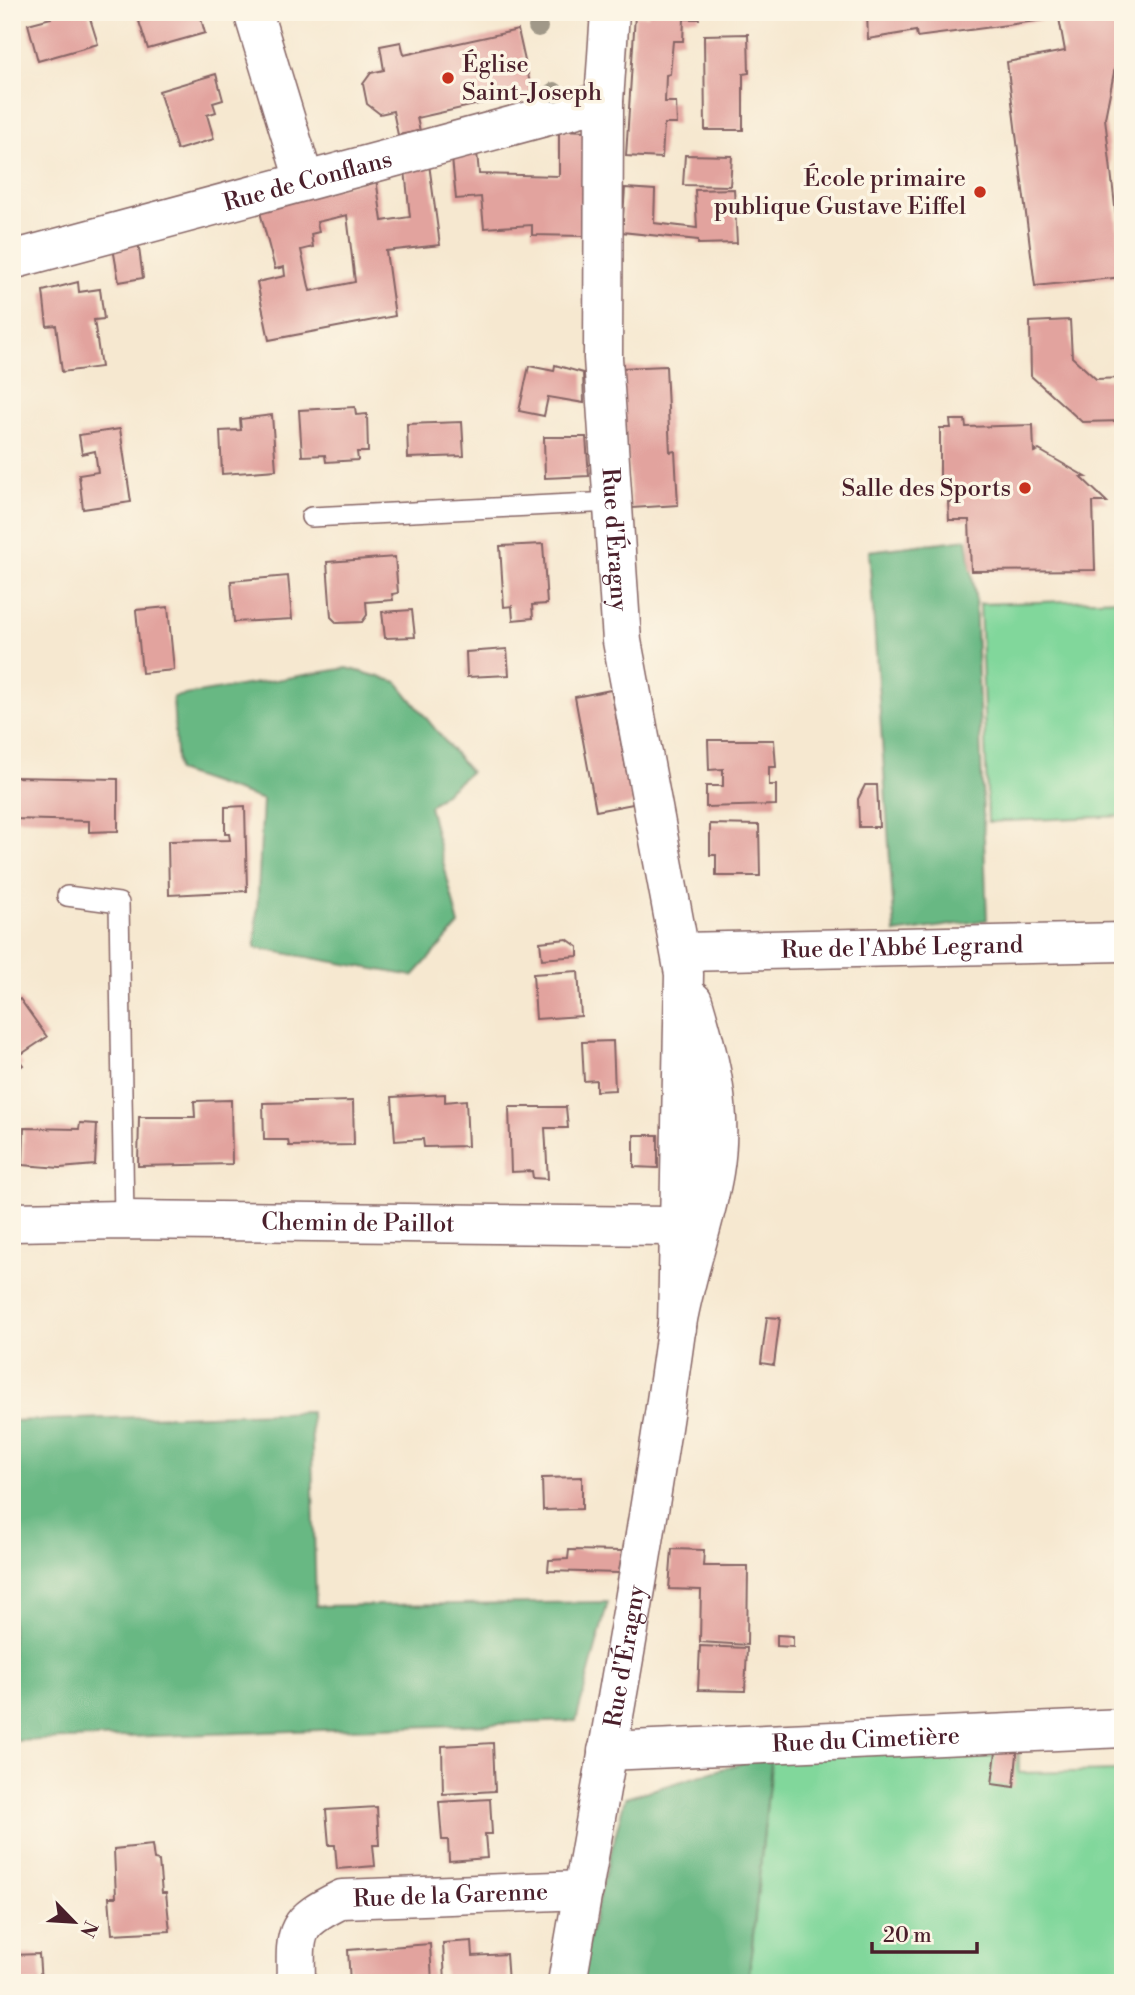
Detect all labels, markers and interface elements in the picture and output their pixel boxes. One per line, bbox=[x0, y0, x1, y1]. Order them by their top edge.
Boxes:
place label: Église Saint-Joseph bbox=[462, 49, 602, 108]
marker: Église Saint-Joseph bbox=[440, 70, 456, 86]
street label: Rue de Conflans bbox=[220, 145, 396, 219]
place label: École primaire publique Gustave Eiffel bbox=[714, 163, 966, 222]
marker: École primaire publique Gustave Eiffel bbox=[972, 184, 988, 200]
street label: Rue d'Éragny bbox=[594, 467, 634, 612]
place label: Salle des Sports bbox=[841, 474, 1011, 504]
marker: Salle des Sports bbox=[1017, 480, 1033, 496]
street label: Rue de l'Abbé Legrand bbox=[780, 930, 1024, 966]
street label: Chemin de Paillot bbox=[261, 1208, 455, 1240]
street label: Rue d'Éragny bbox=[598, 1583, 652, 1730]
street label: Rue du Cimetière bbox=[771, 1721, 960, 1760]
street label: Rue de la Garenne bbox=[352, 1877, 549, 1915]
north arrow bbox=[38, 1886, 108, 1956]
scale bar bbox=[872, 1911, 978, 1955]
text: N bbox=[74, 1917, 103, 1941]
text: 20 m bbox=[883, 1923, 932, 1949]

